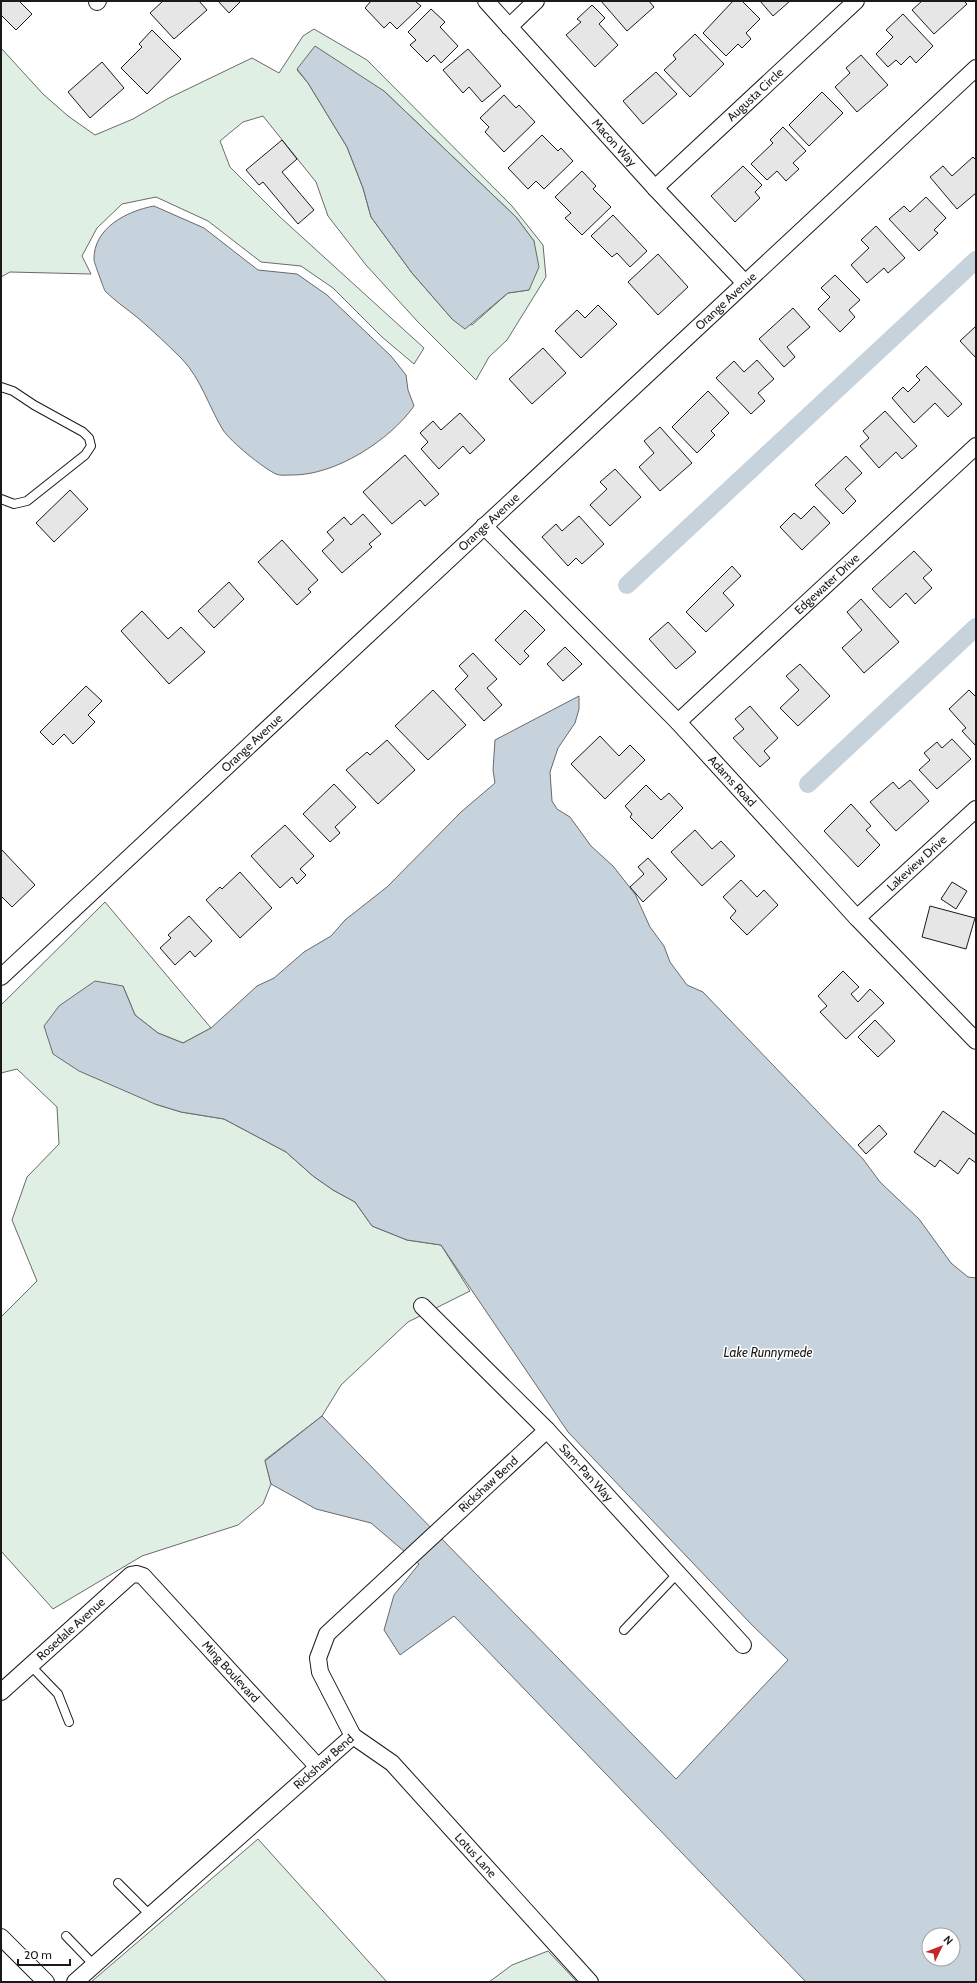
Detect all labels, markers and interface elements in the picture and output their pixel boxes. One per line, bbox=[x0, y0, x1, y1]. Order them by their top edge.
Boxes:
street label: Augusta Circle bbox=[724, 64, 786, 124]
street label: Macon Way bbox=[589, 115, 640, 169]
street label: Orange Avenue bbox=[692, 269, 759, 333]
street label: Orange Avenue bbox=[455, 490, 522, 554]
street label: Edgewater Drive bbox=[791, 550, 862, 617]
street label: Orange Avenue bbox=[218, 711, 285, 775]
street label: Adams Road bbox=[705, 752, 760, 810]
street label: Lakeview Drive bbox=[883, 832, 949, 894]
water label: Lake Runnymede bbox=[724, 1344, 813, 1360]
street label: Sam-Pan Way bbox=[556, 1441, 616, 1504]
street label: Rickshaw Bend bbox=[455, 1453, 521, 1515]
street label: Rosedale Avenue bbox=[33, 1594, 108, 1663]
street label: Ming Boulevard bbox=[199, 1637, 263, 1705]
street label: Rickshaw Bend bbox=[290, 1731, 357, 1792]
street label: Lotus Lane bbox=[452, 1830, 500, 1881]
north arrow bbox=[921, 1927, 961, 1967]
text: N bbox=[941, 1933, 956, 1948]
scale bar bbox=[18, 1941, 70, 1967]
text: 20 m bbox=[24, 1947, 52, 1962]

